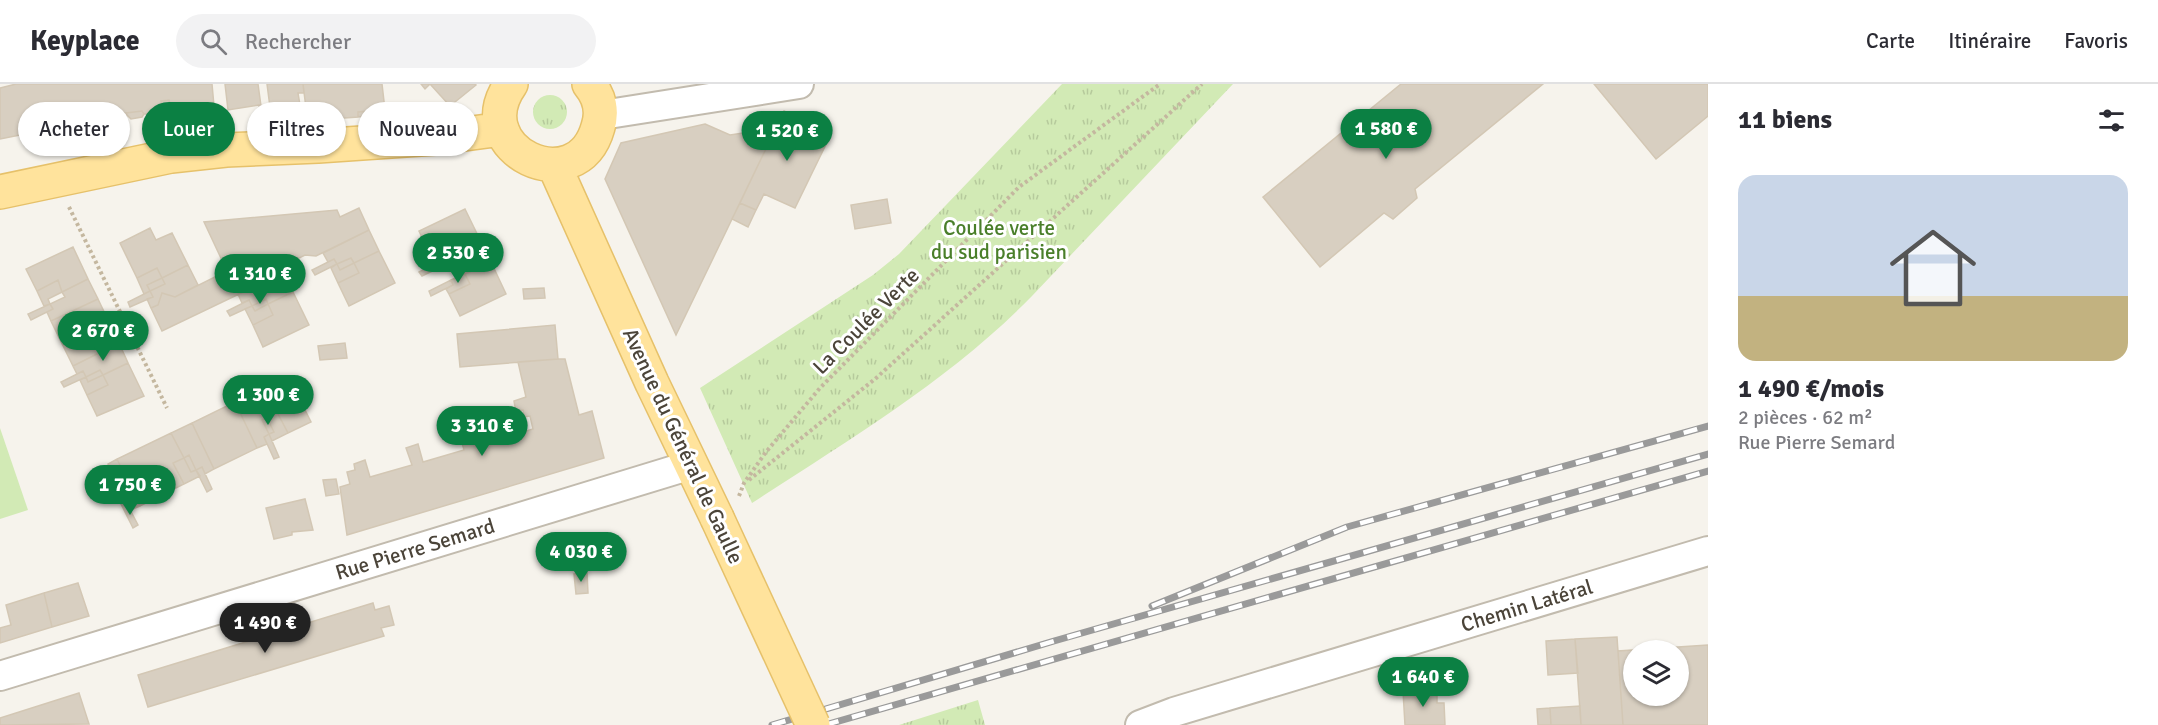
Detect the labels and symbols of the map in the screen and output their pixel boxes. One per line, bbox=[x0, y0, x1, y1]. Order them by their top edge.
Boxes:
pin: 1 580 € bbox=[1331, 109, 1441, 160]
pin: 1 520 € bbox=[732, 111, 842, 162]
park label: Coulée verte du sud parisien bbox=[931, 215, 1067, 265]
pin: 2 530 € bbox=[403, 233, 513, 284]
pin: 1 310 € bbox=[205, 254, 315, 305]
street label: La Coulée Verte bbox=[807, 262, 925, 380]
pin: 2 670 € bbox=[48, 311, 158, 362]
street label: Avenue du Général de Gaulle bbox=[617, 324, 749, 568]
pin: 1 300 € bbox=[213, 375, 323, 426]
pin: 3 310 € bbox=[427, 406, 537, 457]
pin: 1 750 € bbox=[75, 465, 185, 516]
street label: Rue Pierre Semard bbox=[332, 513, 498, 586]
pin: 4 030 € bbox=[526, 532, 636, 583]
street label: Chemin Latéral bbox=[1458, 573, 1596, 638]
pin: 1 490 € bbox=[210, 603, 320, 654]
pin: 1 640 € bbox=[1368, 657, 1478, 708]

